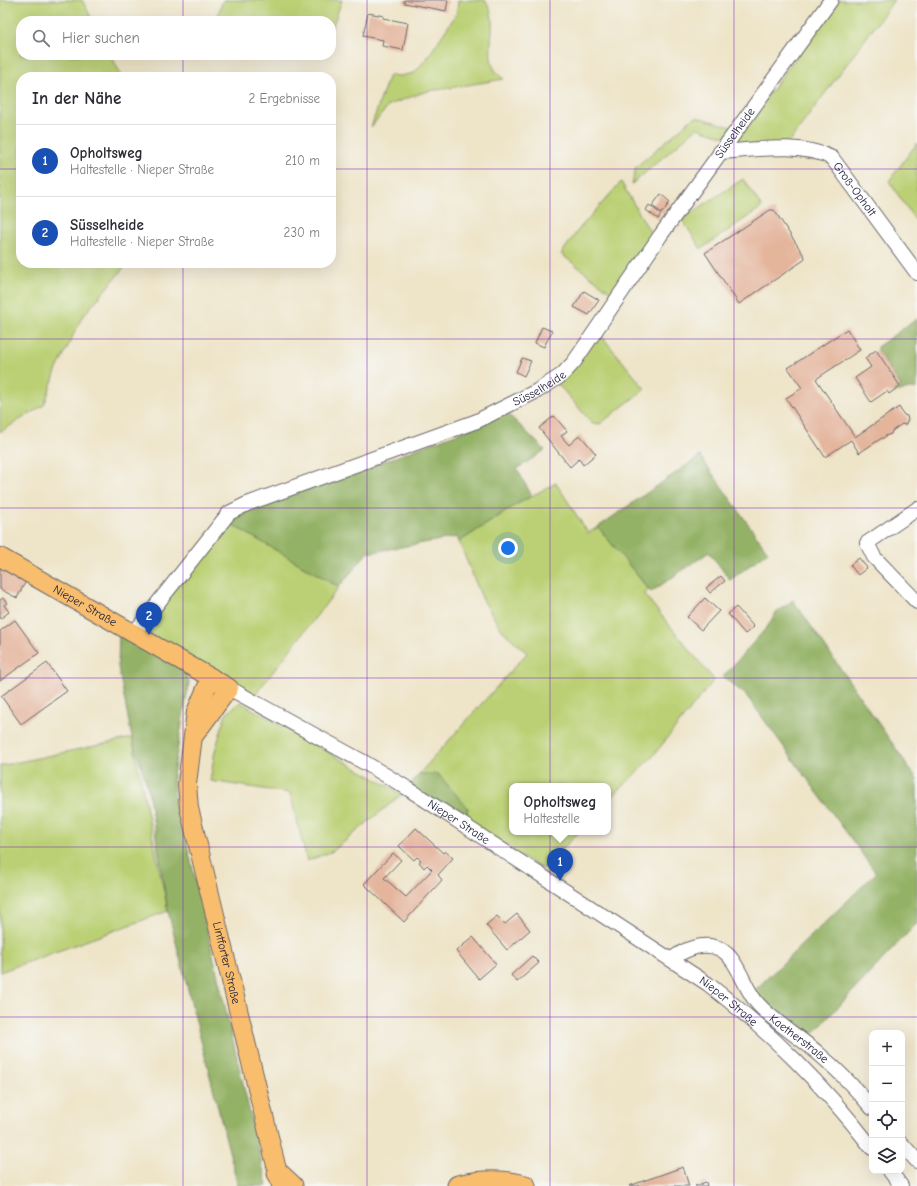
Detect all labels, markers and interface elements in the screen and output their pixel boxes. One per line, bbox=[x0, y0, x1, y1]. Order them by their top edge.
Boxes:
search box bbox=[16, 16, 336, 60]
icon: search bbox=[30, 27, 52, 49]
text: Hier suchen bbox=[62, 29, 140, 47]
text: In der Nähe bbox=[32, 89, 121, 108]
text: 2 Ergebnisse bbox=[248, 91, 320, 106]
street label: Süsselheide bbox=[712, 105, 758, 161]
text: Opholtsweg bbox=[70, 144, 143, 162]
text: 1 bbox=[42, 153, 48, 168]
text: 210 m bbox=[285, 153, 320, 168]
street label: Groß-Opholt bbox=[830, 159, 880, 219]
text: Haltestelle · Nieper Straße bbox=[70, 162, 214, 177]
text: Süsselheide bbox=[70, 216, 144, 234]
text: 2 bbox=[42, 225, 48, 240]
text: 230 m bbox=[284, 225, 320, 240]
text: Haltestelle · Nieper Straße bbox=[70, 234, 214, 249]
street label: Süsselheide bbox=[510, 368, 569, 409]
your location bbox=[498, 538, 518, 558]
street label: Nieper Straße bbox=[51, 582, 119, 629]
pin: 2 bbox=[136, 602, 162, 635]
popup bbox=[509, 783, 611, 835]
text: Opholtsweg bbox=[524, 793, 596, 811]
street label: Nieper Straße bbox=[425, 796, 492, 847]
text: Haltestelle bbox=[524, 811, 580, 826]
pin: 1 bbox=[547, 848, 573, 881]
street label: Lintforter Straße bbox=[210, 920, 243, 1005]
street label: Nieper Straße bbox=[697, 973, 760, 1029]
street label: Kaetherstraße bbox=[767, 1011, 831, 1066]
map controls bbox=[869, 1030, 905, 1174]
button: + bbox=[869, 1030, 905, 1066]
button: − bbox=[869, 1066, 905, 1102]
button: locate bbox=[869, 1102, 905, 1138]
button: layers bbox=[869, 1138, 905, 1174]

